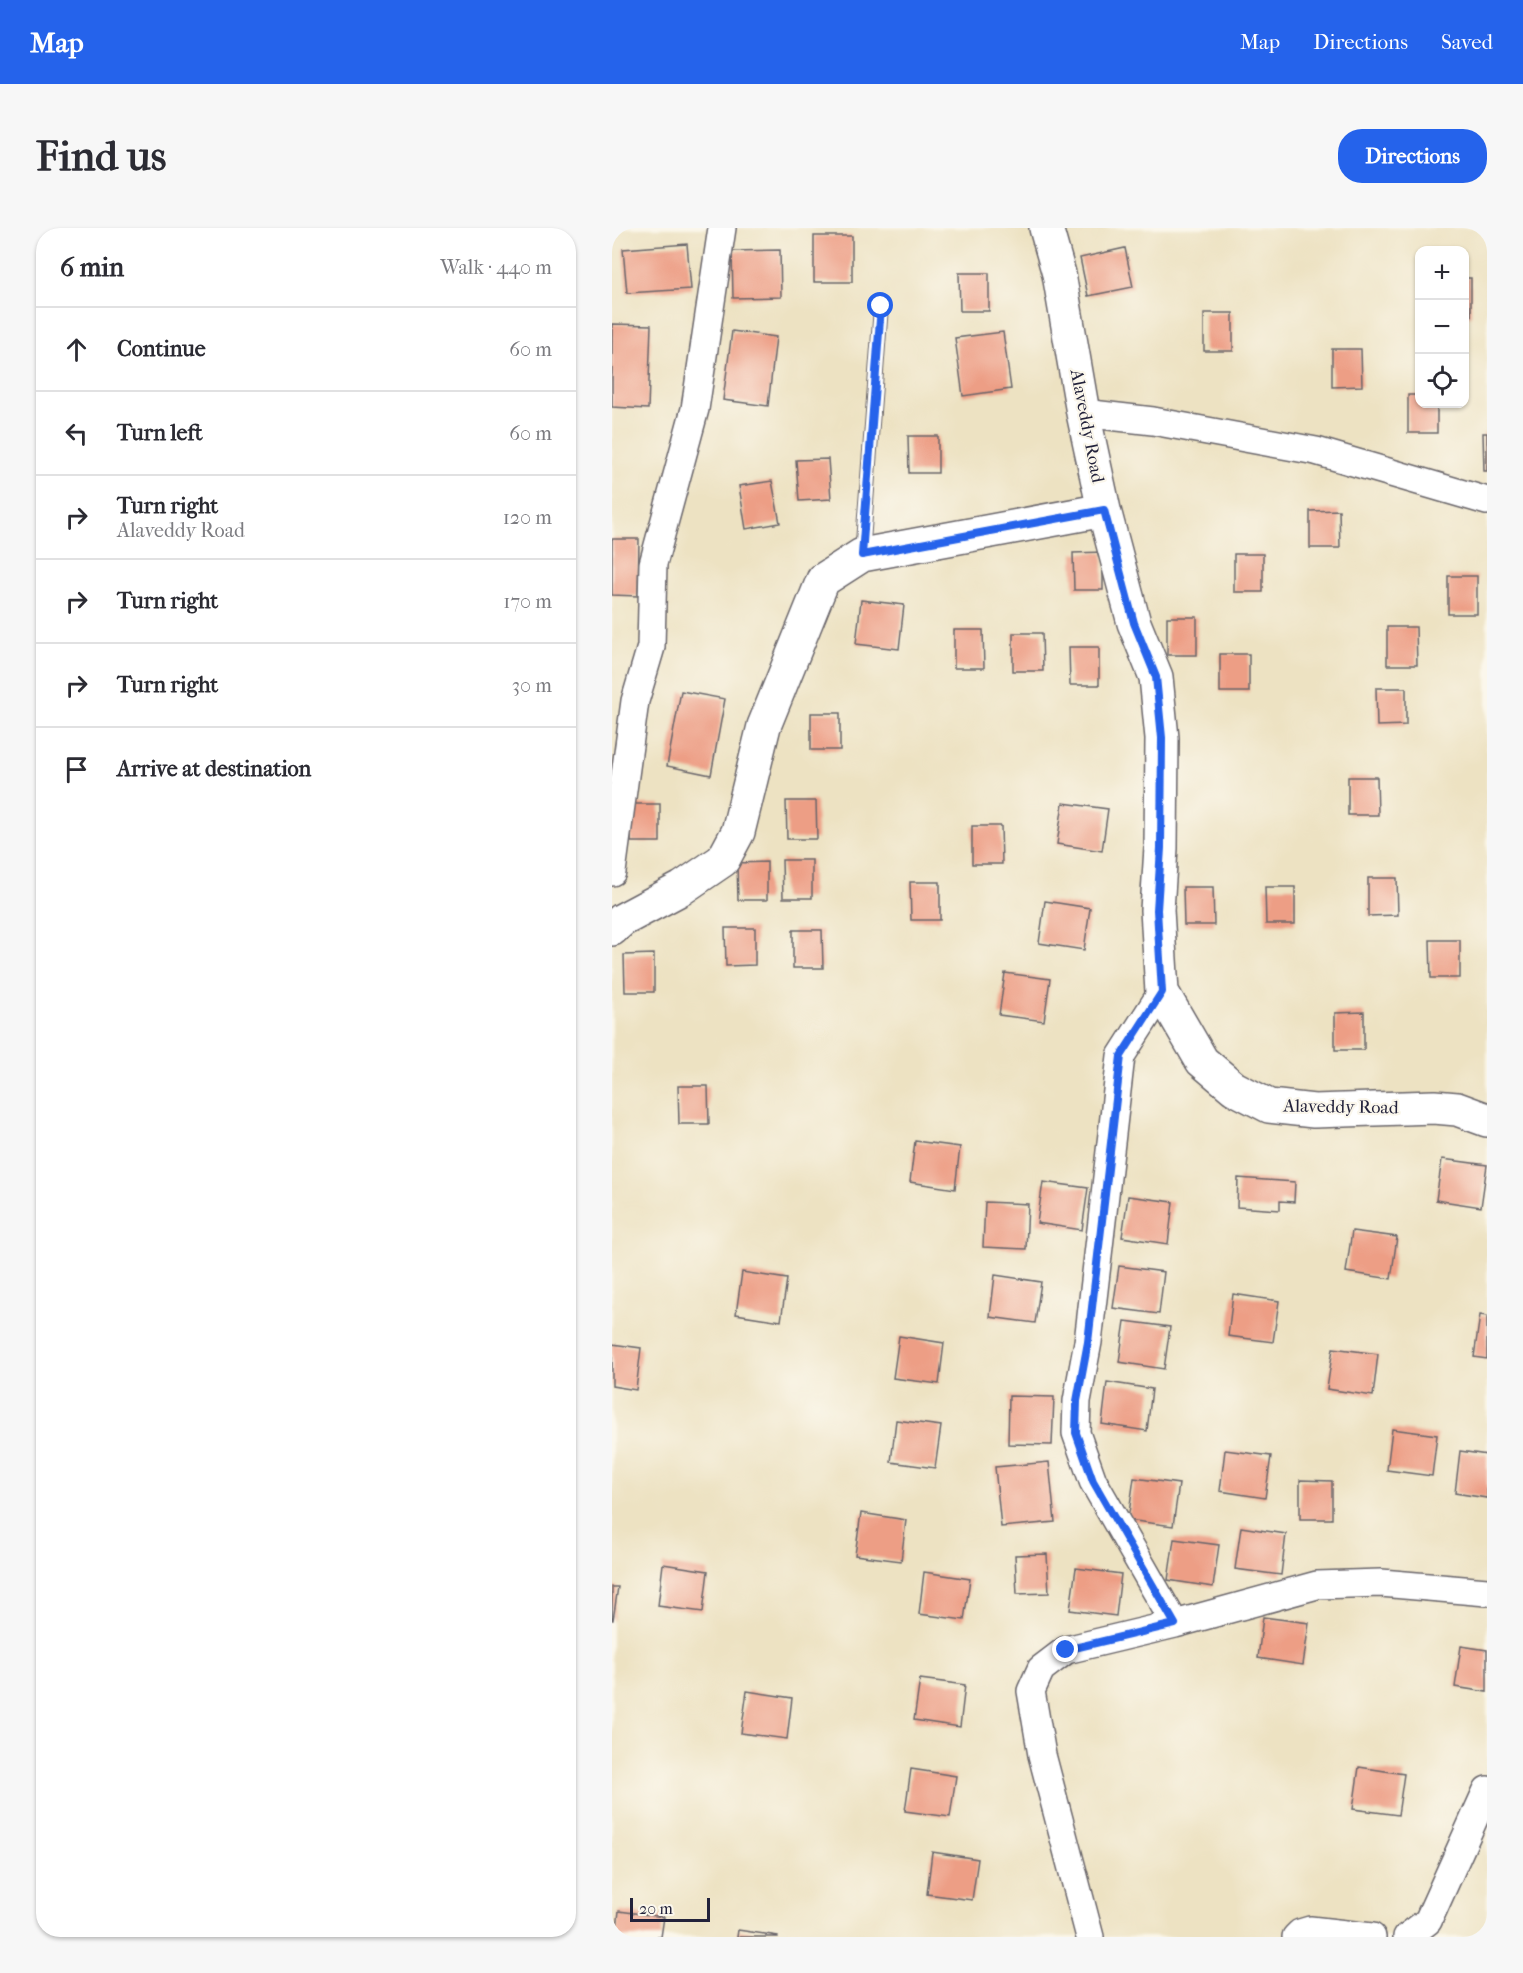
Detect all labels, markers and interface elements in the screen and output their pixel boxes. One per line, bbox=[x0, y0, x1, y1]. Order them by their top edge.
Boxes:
text: Map bbox=[30, 26, 84, 59]
text: Map bbox=[1240, 30, 1280, 54]
text: Directions bbox=[1313, 30, 1408, 54]
text: Saved bbox=[1441, 30, 1493, 54]
button: Directions bbox=[1338, 129, 1487, 183]
text: Find us bbox=[36, 132, 166, 181]
map controls bbox=[1415, 246, 1469, 408]
button: + bbox=[1415, 246, 1469, 300]
text: 6 min bbox=[60, 252, 124, 283]
text: Walk · 440 m bbox=[440, 256, 552, 279]
route start bbox=[867, 292, 893, 318]
button: − bbox=[1415, 300, 1469, 354]
icon: ahead bbox=[60, 333, 93, 366]
text: Continue bbox=[117, 336, 206, 362]
text: 60 m bbox=[509, 338, 552, 361]
button: locate bbox=[1415, 354, 1469, 408]
street label: Alaveddy Road bbox=[1066, 367, 1108, 485]
icon: left bbox=[60, 417, 93, 450]
text: Turn left bbox=[117, 420, 203, 446]
text: 60 m bbox=[509, 422, 552, 445]
text: Turn right bbox=[117, 493, 218, 519]
icon: right bbox=[60, 501, 93, 534]
text: 120 m bbox=[503, 506, 552, 529]
text: Alaveddy Road bbox=[117, 519, 245, 542]
icon: right bbox=[60, 585, 93, 618]
text: Turn right bbox=[117, 588, 218, 614]
text: 170 m bbox=[503, 590, 552, 613]
icon: right bbox=[60, 669, 93, 702]
text: Turn right bbox=[117, 672, 218, 698]
text: 30 m bbox=[512, 674, 552, 697]
icon: arrive bbox=[60, 753, 93, 786]
text: Arrive at destination bbox=[117, 756, 311, 782]
street label: Alaveddy Road bbox=[1282, 1095, 1399, 1119]
route end bbox=[1052, 1636, 1078, 1662]
scale bar bbox=[630, 1895, 710, 1922]
text: 20 m bbox=[639, 1899, 673, 1918]

